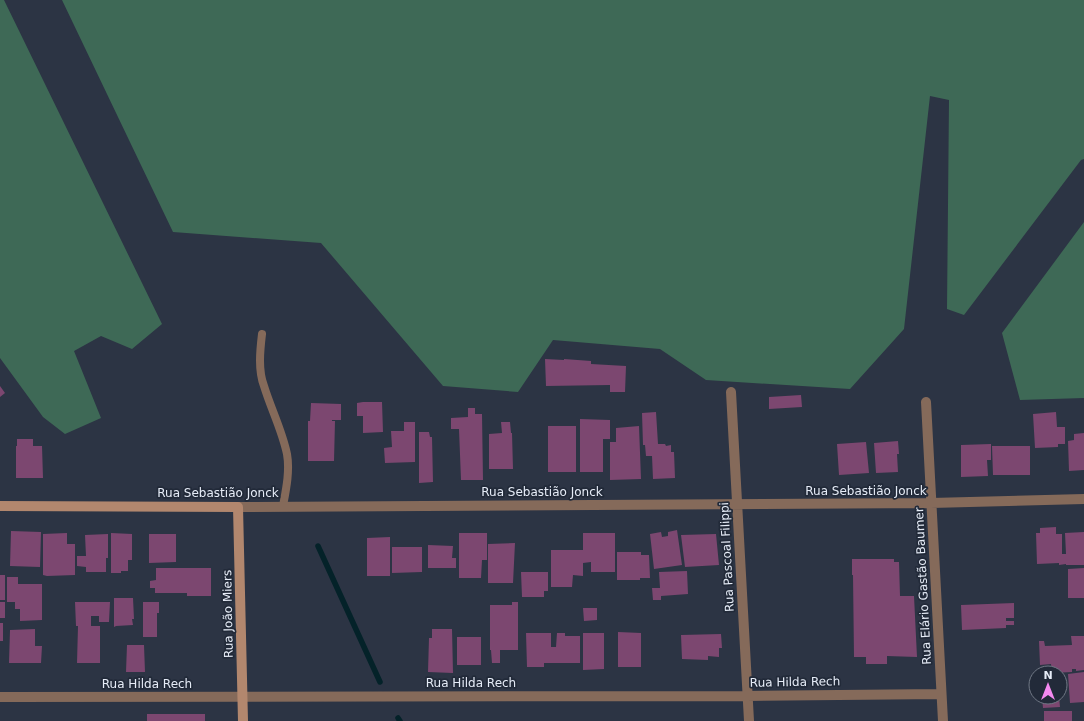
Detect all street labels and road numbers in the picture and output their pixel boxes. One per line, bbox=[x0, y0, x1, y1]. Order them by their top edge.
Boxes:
street label: Rua Sebastião Jonck bbox=[805, 484, 927, 498]
street label: Rua Sebastião Jonck bbox=[481, 485, 603, 499]
street label: Rua Sebastião Jonck bbox=[157, 486, 279, 500]
street label: Rua Pascoal Filippi bbox=[717, 502, 737, 612]
street label: Rua Elário Gastão Baumer bbox=[912, 507, 934, 665]
street label: Rua João Miers bbox=[220, 570, 236, 658]
street label: Rua Hilda Rech bbox=[750, 674, 840, 690]
street label: Rua Hilda Rech bbox=[426, 676, 516, 690]
street label: Rua Hilda Rech bbox=[102, 677, 192, 691]

